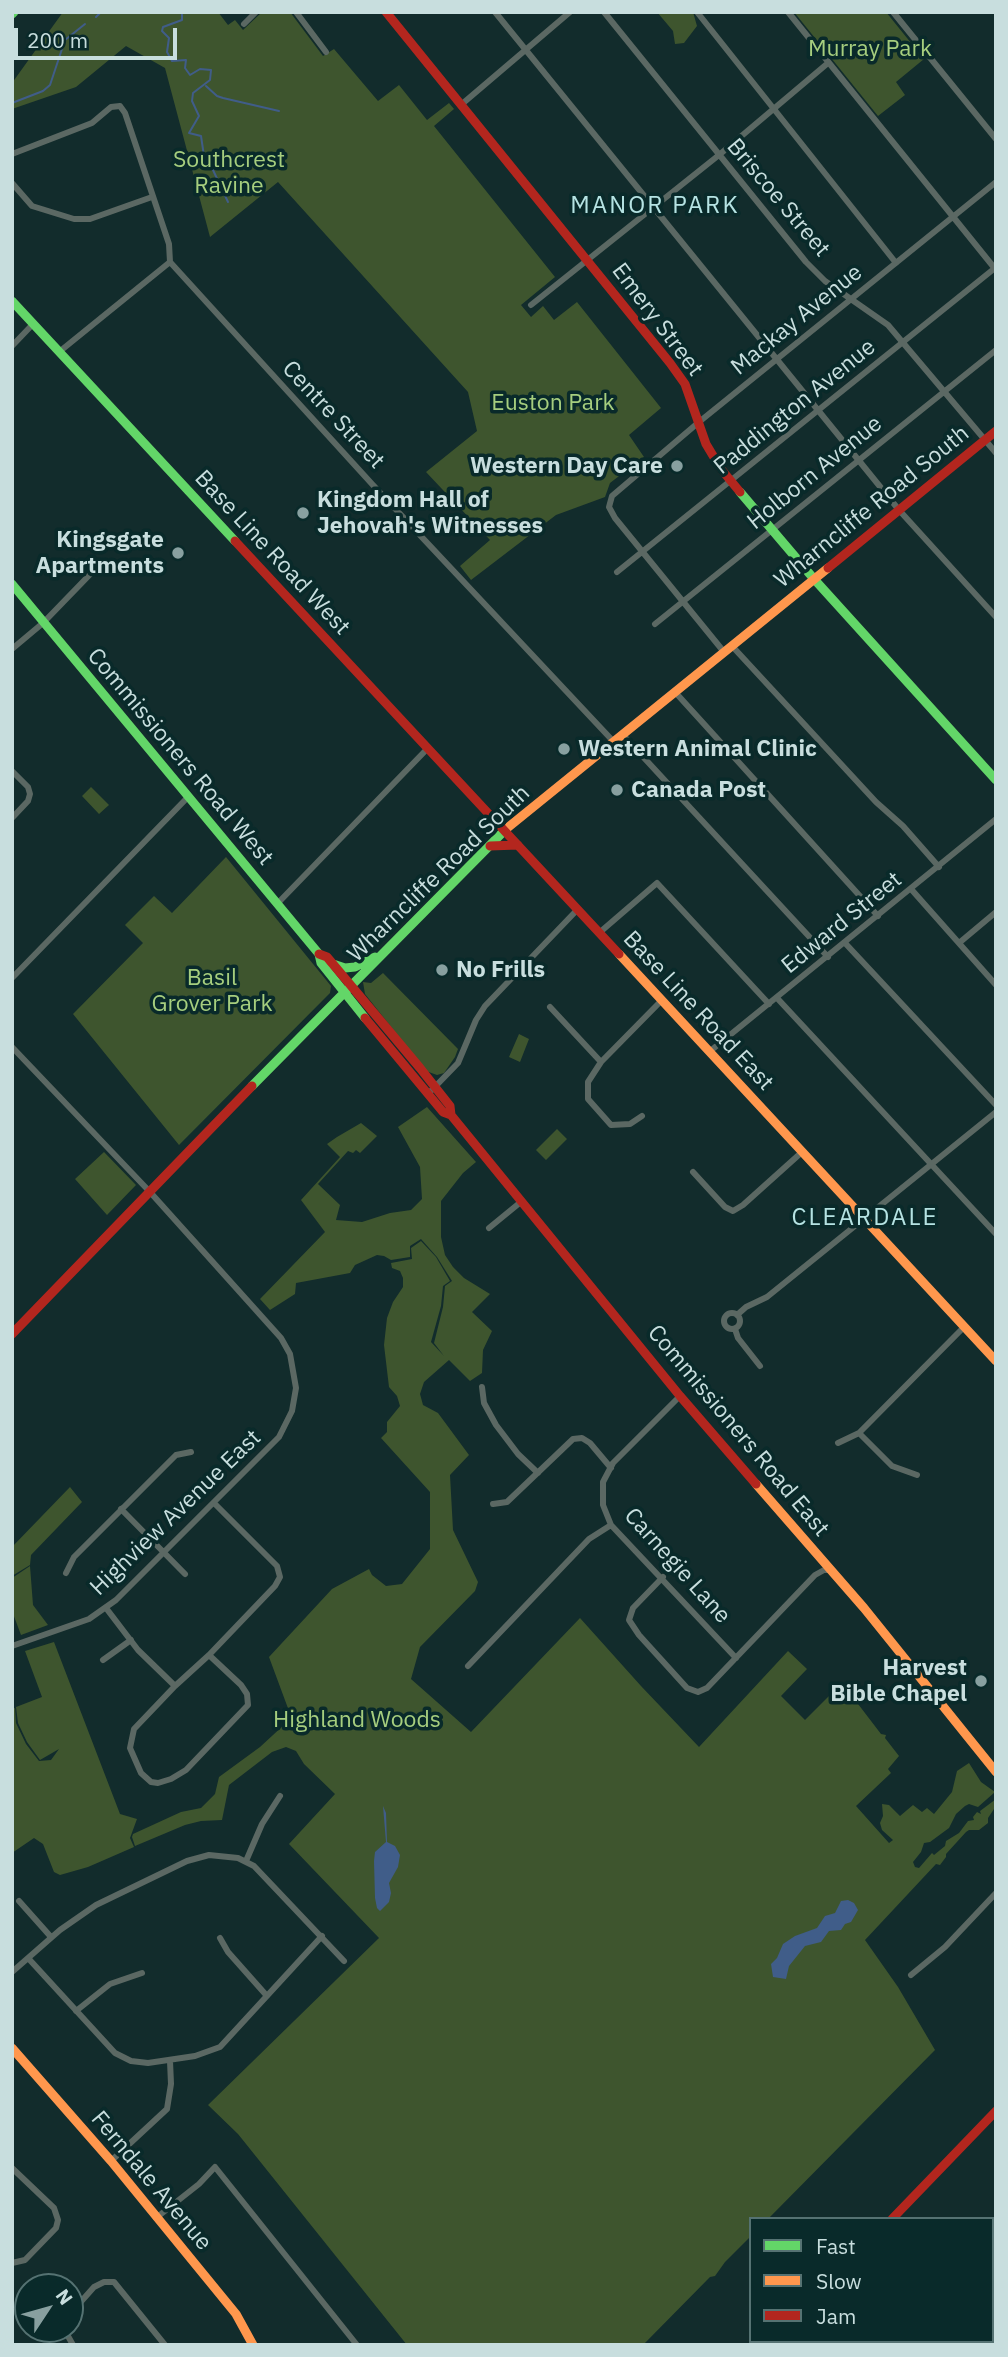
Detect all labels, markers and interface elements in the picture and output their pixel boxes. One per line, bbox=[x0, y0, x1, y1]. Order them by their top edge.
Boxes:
scale bar bbox=[18, 14, 180, 58]
text: 200 m bbox=[27, 26, 88, 54]
park label: Murray Park bbox=[808, 35, 932, 63]
street label: Briscoe Street bbox=[721, 133, 835, 263]
park label: Southcrest Ravine bbox=[173, 146, 285, 200]
district label: MANOR PARK bbox=[572, 192, 738, 220]
street label: Emery Street bbox=[605, 258, 709, 382]
street label: Mackay Avenue bbox=[726, 259, 868, 381]
street label: Paddington Avenue bbox=[709, 333, 881, 481]
street label: Centre Street bbox=[276, 355, 390, 475]
park label: Euston Park bbox=[491, 389, 615, 417]
street label: Holborn Avenue bbox=[742, 410, 888, 536]
street label: Wharncliffe Road South bbox=[769, 420, 975, 594]
place label: Western Day Care bbox=[470, 452, 663, 480]
marker: Western Day Care bbox=[669, 458, 685, 474]
street label: Base Line Road West bbox=[189, 465, 355, 641]
place label: Kingdom Hall of Jehovah's Witnesses bbox=[317, 486, 543, 540]
marker: Kingdom Hall of Jehovah's Witnesses bbox=[295, 505, 311, 521]
place label: Kingsgate Apartments bbox=[35, 526, 164, 580]
marker: Kingsgate Apartments bbox=[170, 545, 186, 561]
street label: Commissioners Road West bbox=[81, 643, 279, 871]
place label: Western Animal Clinic bbox=[578, 735, 817, 763]
marker: Western Animal Clinic bbox=[556, 741, 572, 757]
place label: Canada Post bbox=[631, 776, 766, 804]
street label: Wharncliffe Road South bbox=[342, 780, 536, 968]
marker: Canada Post bbox=[609, 782, 625, 798]
street label: Edward Street bbox=[776, 866, 908, 980]
street label: Base Line Road East bbox=[617, 926, 779, 1096]
place label: No Frills bbox=[456, 956, 545, 984]
marker: No Frills bbox=[434, 962, 450, 978]
park label: Basil Grover Park bbox=[151, 964, 273, 1018]
district label: CLEARDALE bbox=[793, 1204, 937, 1232]
street label: Commissioners Road East bbox=[641, 1320, 835, 1542]
street label: Highview Avenue East bbox=[85, 1424, 267, 1602]
street label: Carnegie Lane bbox=[618, 1502, 736, 1630]
place label: Harvest Bible Chapel bbox=[830, 1654, 967, 1708]
marker: Harvest Bible Chapel bbox=[973, 1673, 989, 1689]
park label: Highland Woods bbox=[273, 1706, 441, 1734]
street label: Ferndale Avenue bbox=[85, 2106, 217, 2256]
legend bbox=[749, 2217, 994, 2343]
text: Fast bbox=[816, 2232, 856, 2260]
text: Slow bbox=[816, 2267, 862, 2295]
north arrow bbox=[14, 2273, 84, 2343]
text: N bbox=[51, 2284, 78, 2309]
text: Jam bbox=[816, 2302, 856, 2330]

